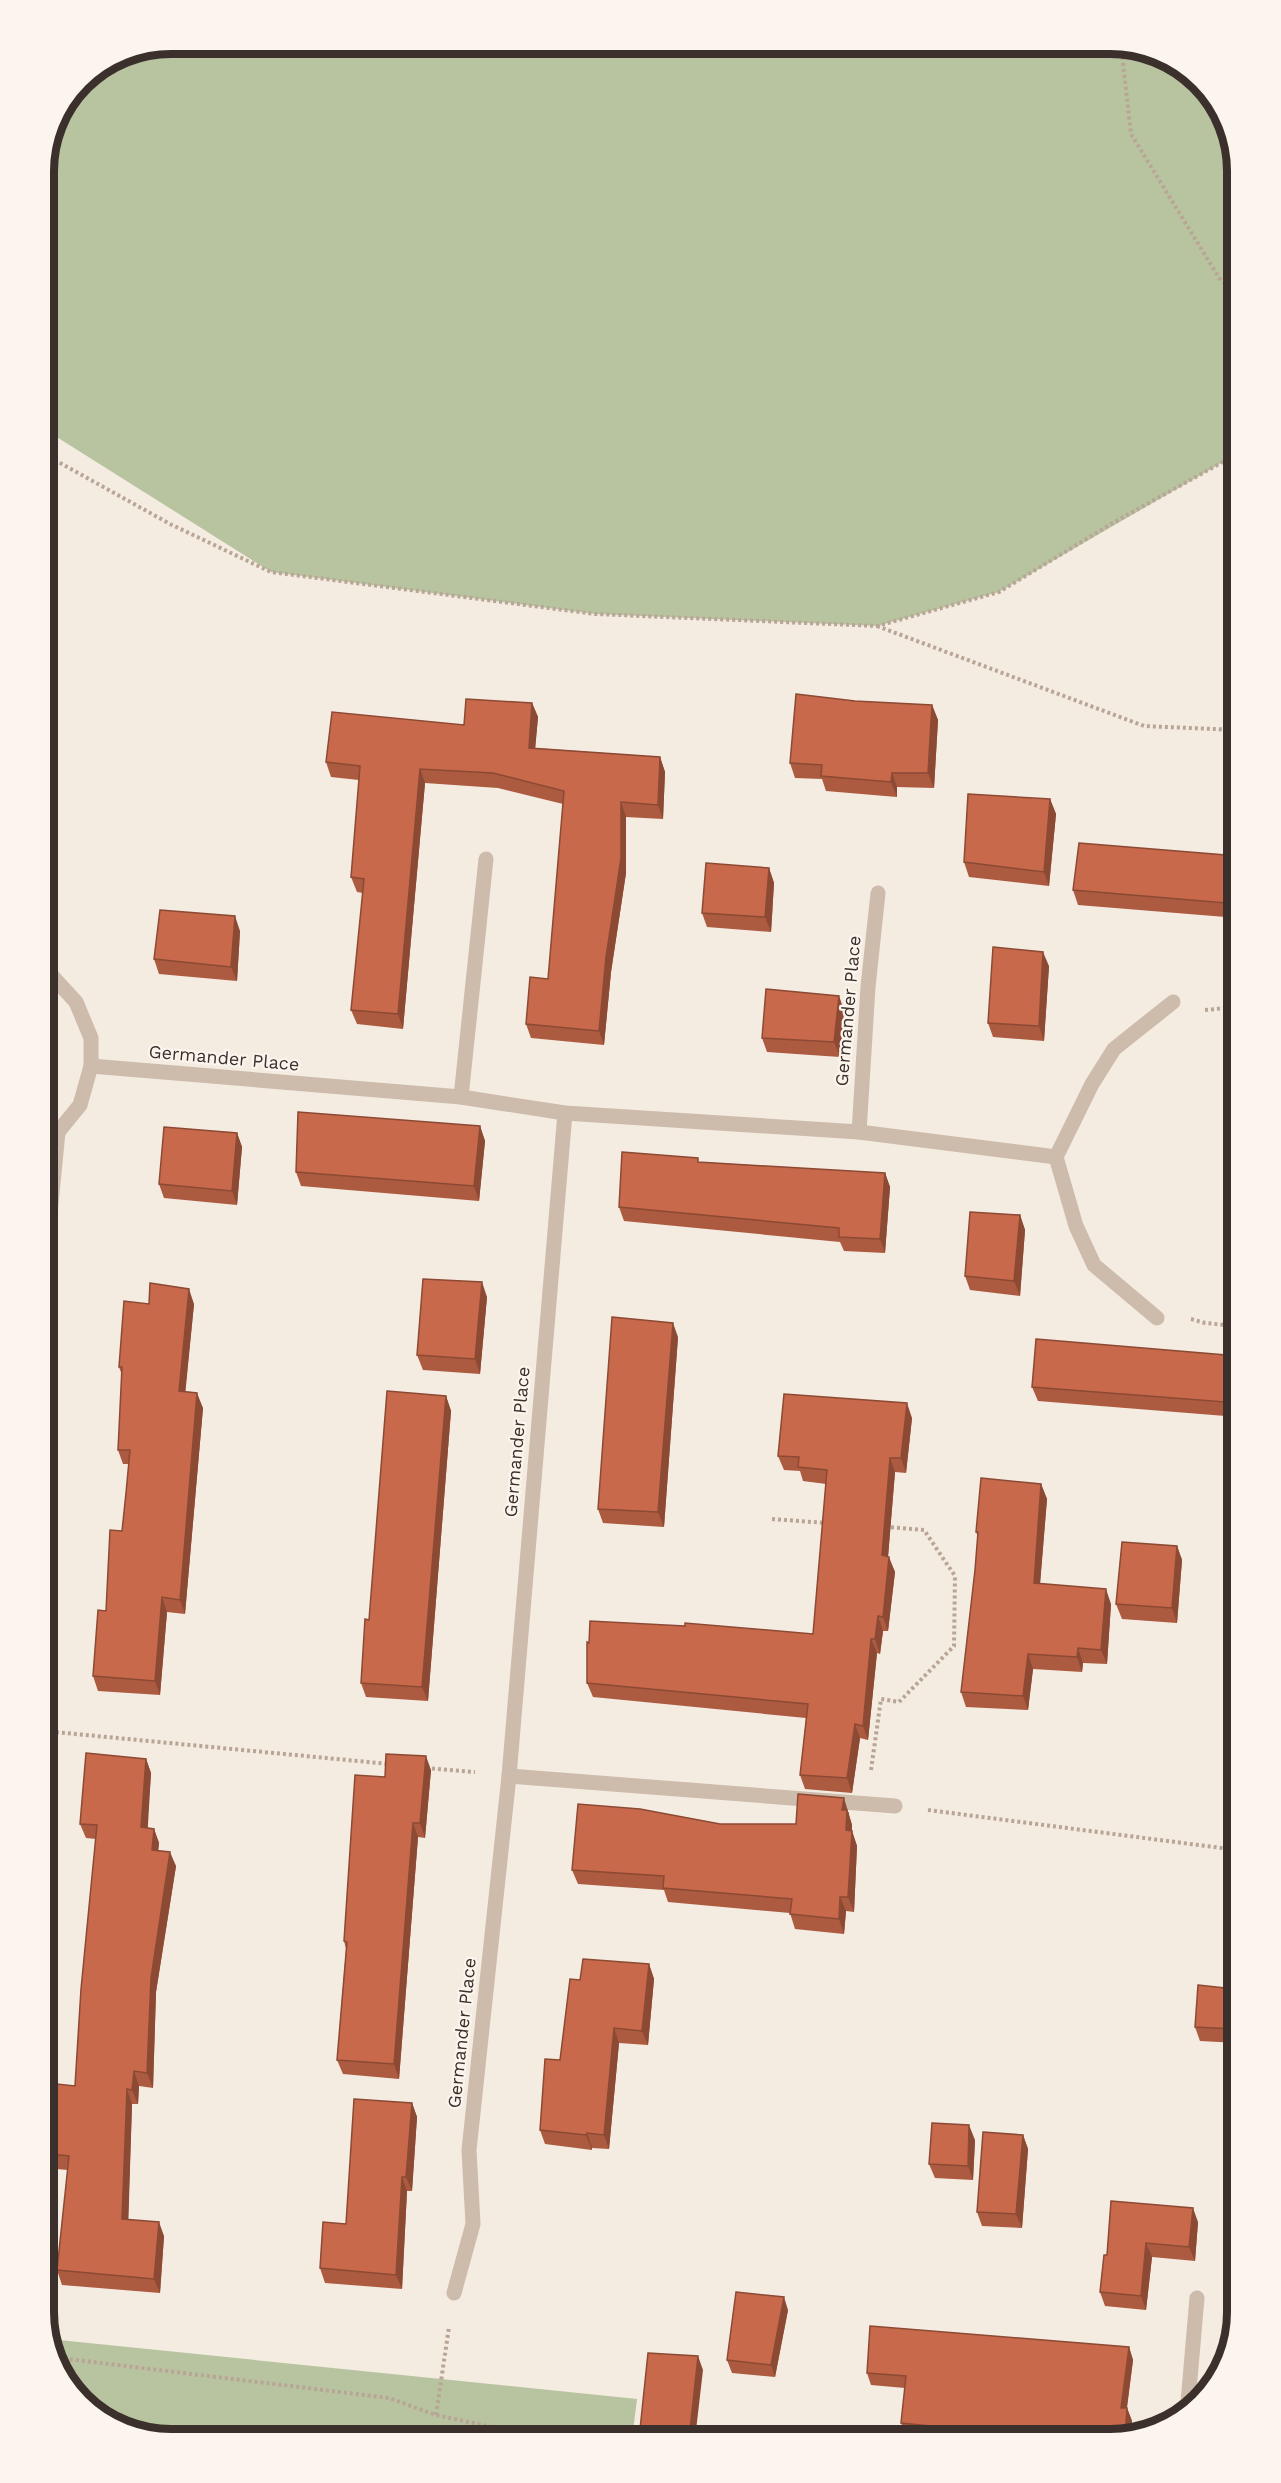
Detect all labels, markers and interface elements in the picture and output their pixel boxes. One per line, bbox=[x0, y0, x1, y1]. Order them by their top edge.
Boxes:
street label: Germander Place bbox=[830, 935, 865, 1087]
street label: Germander Place bbox=[148, 1040, 300, 1075]
street label: Germander Place bbox=[499, 1366, 534, 1518]
street label: Germander Place bbox=[443, 1957, 480, 2109]

